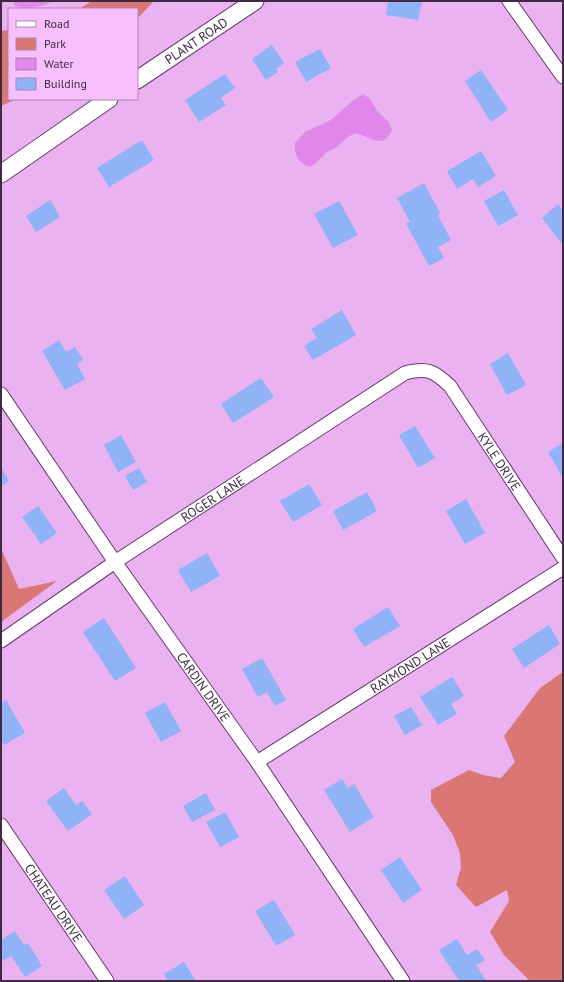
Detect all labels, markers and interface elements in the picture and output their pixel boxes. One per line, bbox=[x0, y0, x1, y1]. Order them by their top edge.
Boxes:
legend bbox=[8, 8, 138, 100]
street label: PLANT ROAD bbox=[161, 13, 231, 68]
text: Road bbox=[44, 16, 69, 31]
text: Park bbox=[44, 36, 66, 51]
text: Water bbox=[44, 56, 74, 71]
text: Building bbox=[44, 76, 87, 91]
street label: KYLE DRIVE bbox=[474, 429, 525, 494]
street label: ROGER LANE bbox=[177, 472, 247, 525]
street label: RAYMOND LANE bbox=[367, 633, 453, 697]
street label: CARDIN DRIVE bbox=[173, 649, 234, 725]
street label: CHATEAU DRIVE bbox=[21, 860, 86, 945]

